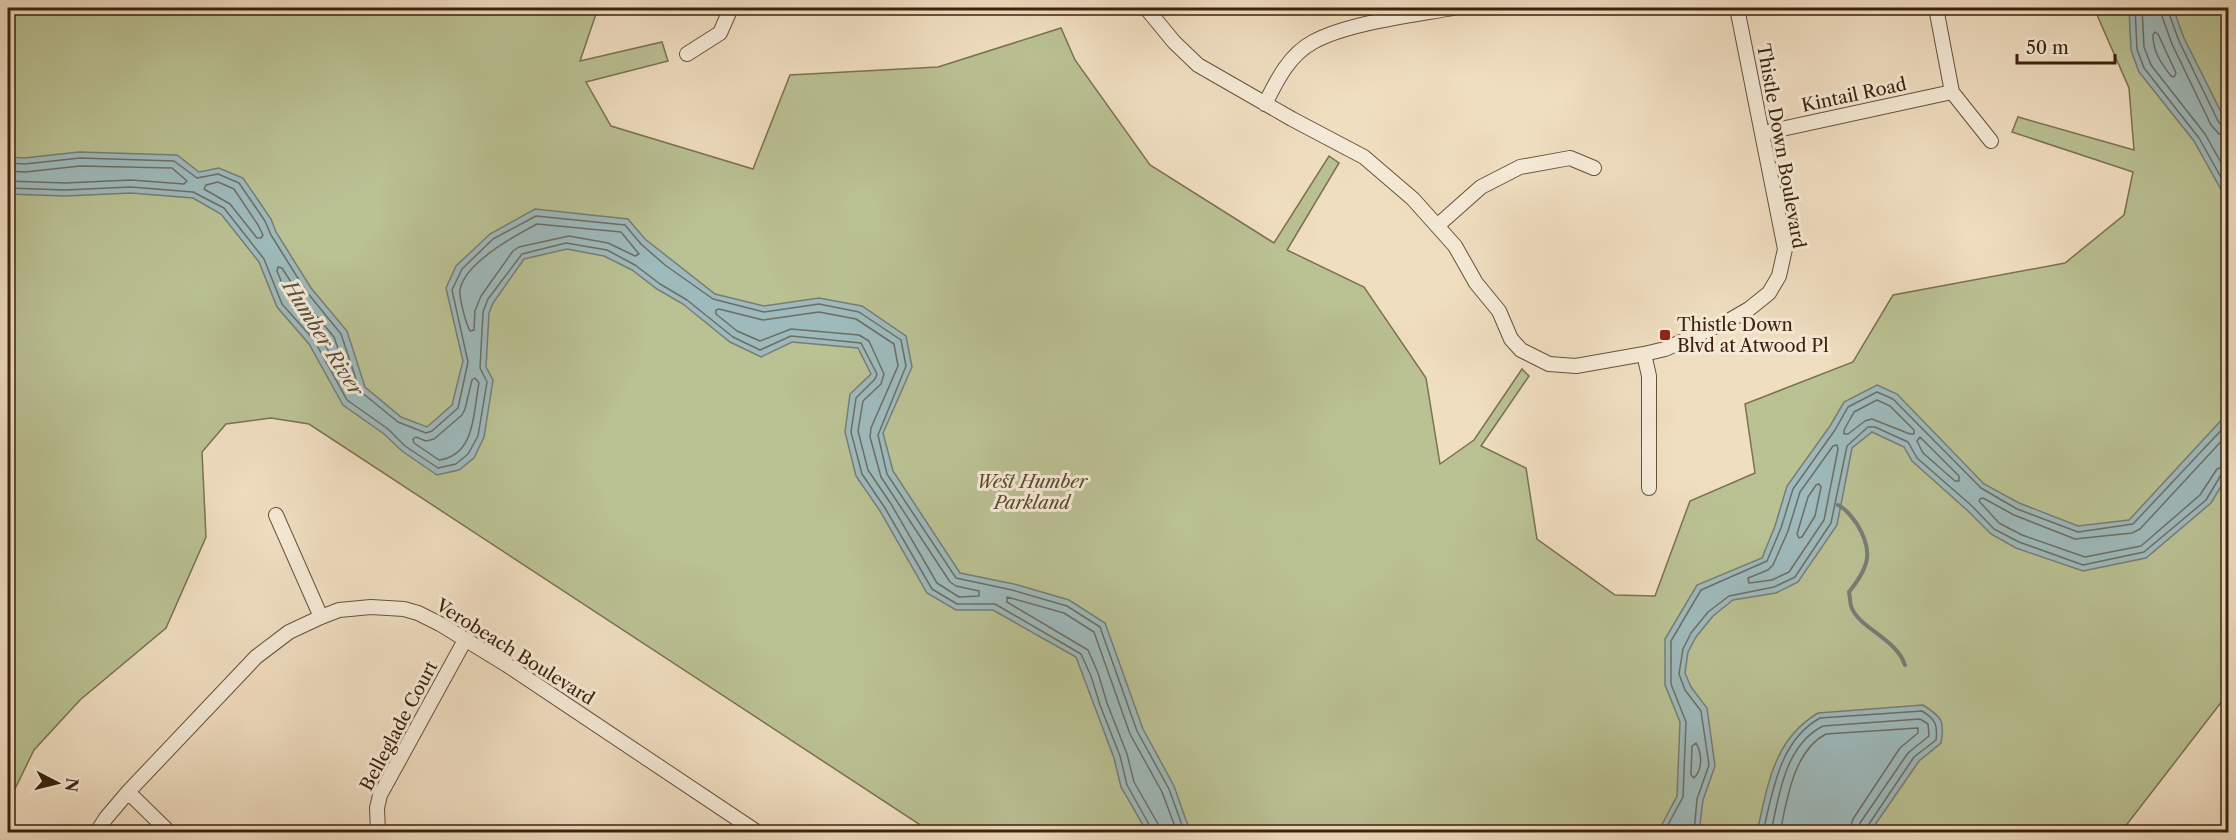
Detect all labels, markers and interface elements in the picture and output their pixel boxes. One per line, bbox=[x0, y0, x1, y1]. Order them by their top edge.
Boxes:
scale bar bbox=[2017, 27, 2114, 65]
text: 50 m bbox=[2026, 37, 2069, 59]
street label: Thistle Down Boulevard bbox=[1752, 42, 1810, 250]
street label: Kintail Road bbox=[1800, 73, 1909, 117]
water label: Humber River bbox=[277, 274, 369, 402]
place label: Thistle Down Blvd at Atwood Pl bbox=[1677, 314, 1829, 357]
marker: Thistle Down Blvd at Atwood Pl bbox=[1658, 328, 1672, 342]
park label: West Humber Parkland bbox=[976, 471, 1089, 514]
street label: Verobeach Boulevard bbox=[431, 594, 598, 710]
street label: Belleglade Court bbox=[356, 657, 443, 795]
north arrow bbox=[27, 753, 87, 813]
text: N bbox=[61, 777, 83, 793]

